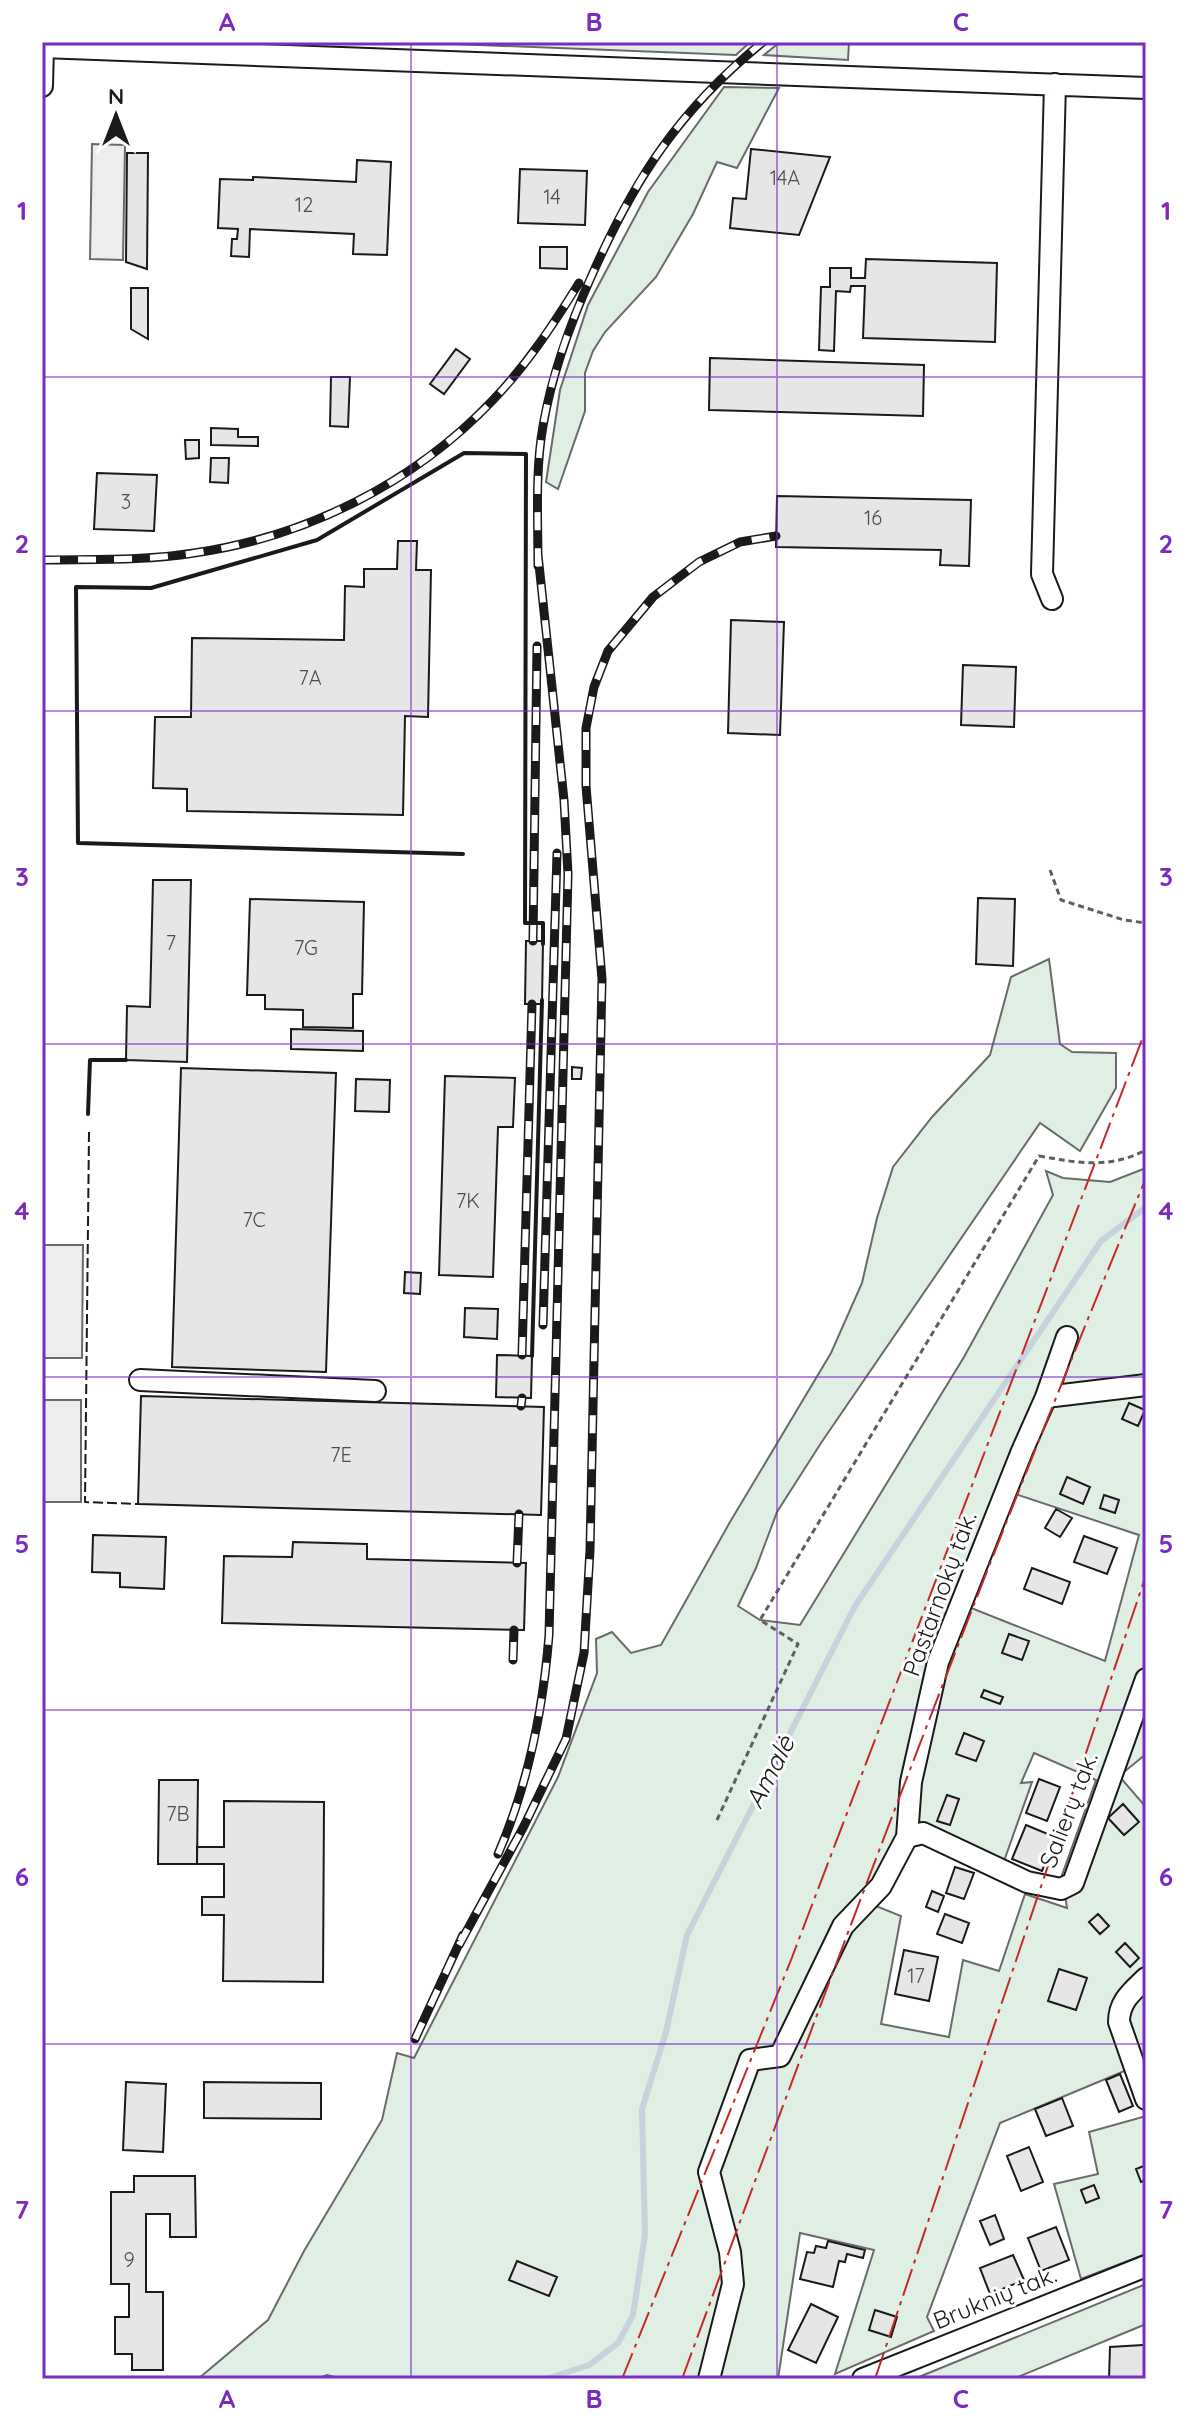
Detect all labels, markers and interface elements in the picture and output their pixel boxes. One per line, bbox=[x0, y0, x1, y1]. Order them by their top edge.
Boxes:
text: A bbox=[219, 5, 236, 38]
text: B bbox=[585, 5, 603, 38]
text: C bbox=[953, 5, 969, 38]
north arrow bbox=[76, 76, 156, 156]
text: N bbox=[108, 82, 124, 110]
house number: 14A bbox=[770, 165, 800, 190]
house number: 14 bbox=[543, 184, 561, 209]
house number: 12 bbox=[295, 192, 313, 217]
text: 1 bbox=[17, 194, 27, 227]
text: 1 bbox=[1161, 194, 1171, 227]
house number: 3 bbox=[121, 489, 131, 514]
house number: 16 bbox=[864, 505, 882, 530]
text: 2 bbox=[15, 527, 29, 560]
text: 2 bbox=[1159, 527, 1173, 560]
house number: 7A bbox=[298, 665, 322, 690]
text: 3 bbox=[15, 860, 29, 893]
text: 3 bbox=[1159, 860, 1173, 893]
house number: 7 bbox=[166, 930, 176, 955]
house number: 7G bbox=[294, 935, 318, 960]
house number: 7K bbox=[456, 1188, 480, 1213]
text: 4 bbox=[14, 1194, 30, 1227]
text: 4 bbox=[1158, 1194, 1174, 1227]
house number: 7C bbox=[243, 1207, 265, 1232]
house number: 7E bbox=[330, 1442, 352, 1467]
street label: Pastarnokų tak. bbox=[895, 1507, 983, 1680]
text: 5 bbox=[15, 1527, 29, 1560]
text: 5 bbox=[1159, 1527, 1173, 1560]
water label: Amalė bbox=[737, 1729, 802, 1813]
street label: Salierų tak. bbox=[1032, 1748, 1104, 1872]
house number: 7B bbox=[166, 1801, 190, 1826]
text: 6 bbox=[15, 1860, 29, 1893]
text: 6 bbox=[1159, 1860, 1173, 1893]
house number: 17 bbox=[907, 1963, 925, 1988]
text: 7 bbox=[15, 2193, 29, 2226]
text: 7 bbox=[1159, 2193, 1173, 2226]
house number: 9 bbox=[123, 2247, 135, 2272]
street label: Bruknių tak. bbox=[929, 2259, 1061, 2335]
text: A bbox=[219, 2382, 236, 2415]
text: B bbox=[585, 2382, 603, 2415]
text: C bbox=[953, 2382, 969, 2415]

